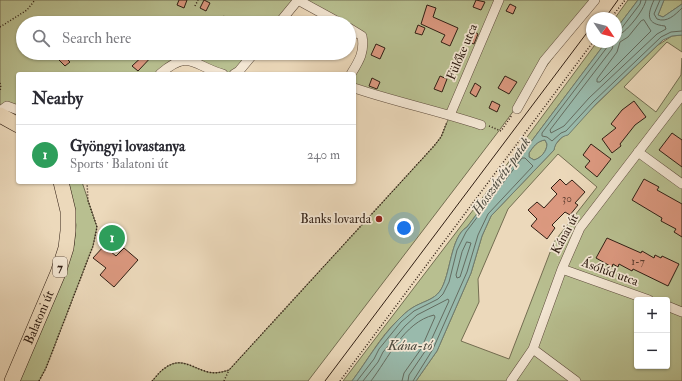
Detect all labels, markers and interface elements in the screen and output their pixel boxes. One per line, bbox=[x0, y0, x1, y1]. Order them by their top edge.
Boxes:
north arrow bbox=[586, 12, 622, 48]
search box bbox=[16, 16, 356, 60]
street label: Fülőke utca bbox=[443, 21, 481, 83]
icon: search bbox=[30, 27, 52, 49]
text: Search here bbox=[62, 29, 131, 48]
text: Nearby bbox=[32, 88, 83, 109]
water label: Hosszúréti-patak bbox=[467, 134, 534, 219]
text: Gyöngyi lovastanya bbox=[70, 137, 185, 156]
text: 1 bbox=[43, 147, 47, 163]
text: 240 m bbox=[307, 147, 340, 163]
text: Sports · Balatoni út bbox=[70, 156, 168, 172]
house number: 30 bbox=[562, 192, 572, 205]
place label: Banks lovarda bbox=[300, 211, 372, 227]
street label: Kánai út bbox=[548, 211, 582, 257]
marker: Banks lovarda bbox=[374, 214, 384, 224]
your location bbox=[394, 218, 414, 238]
pin: 1 bbox=[99, 223, 125, 253]
street label: Ásólúd utca bbox=[578, 253, 642, 290]
house number: 1-7 bbox=[631, 255, 645, 268]
road number: 7 bbox=[53, 257, 67, 277]
street label: Balatoni út bbox=[21, 288, 58, 347]
map controls bbox=[634, 297, 670, 369]
button: + bbox=[634, 297, 670, 333]
button: − bbox=[634, 333, 670, 369]
water label: Kána-tó bbox=[387, 337, 433, 354]

